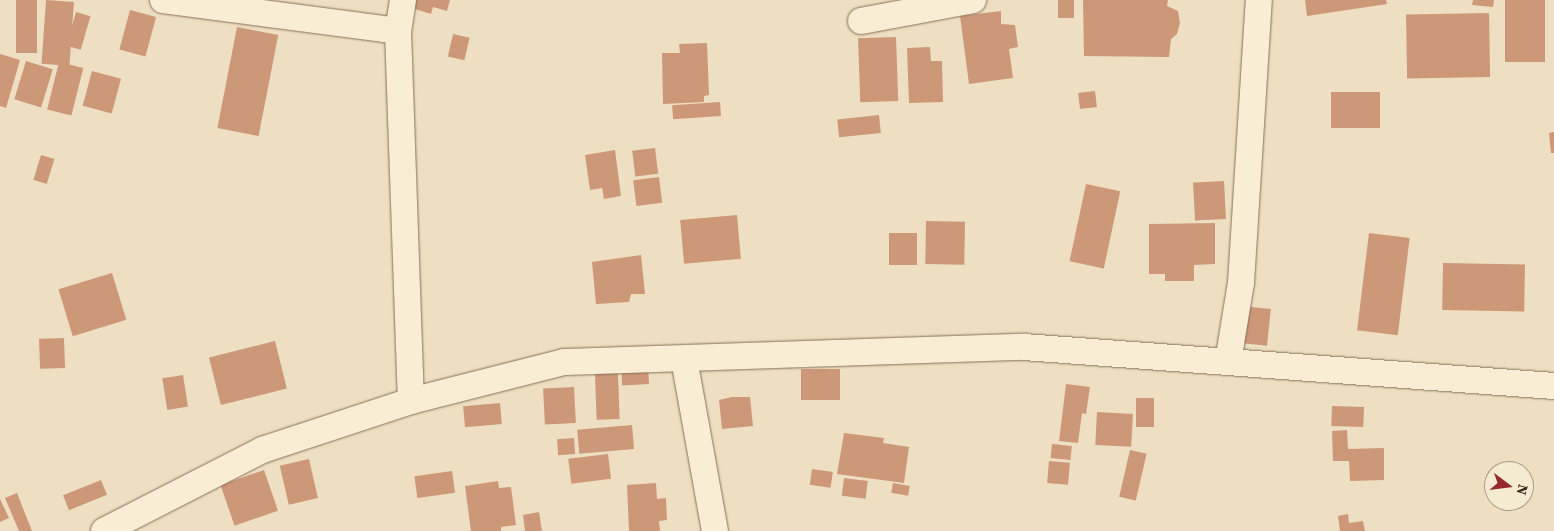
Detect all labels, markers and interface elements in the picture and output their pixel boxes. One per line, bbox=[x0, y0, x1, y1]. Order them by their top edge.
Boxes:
north arrow bbox=[1484, 461, 1534, 511]
text: N bbox=[1512, 482, 1534, 497]

